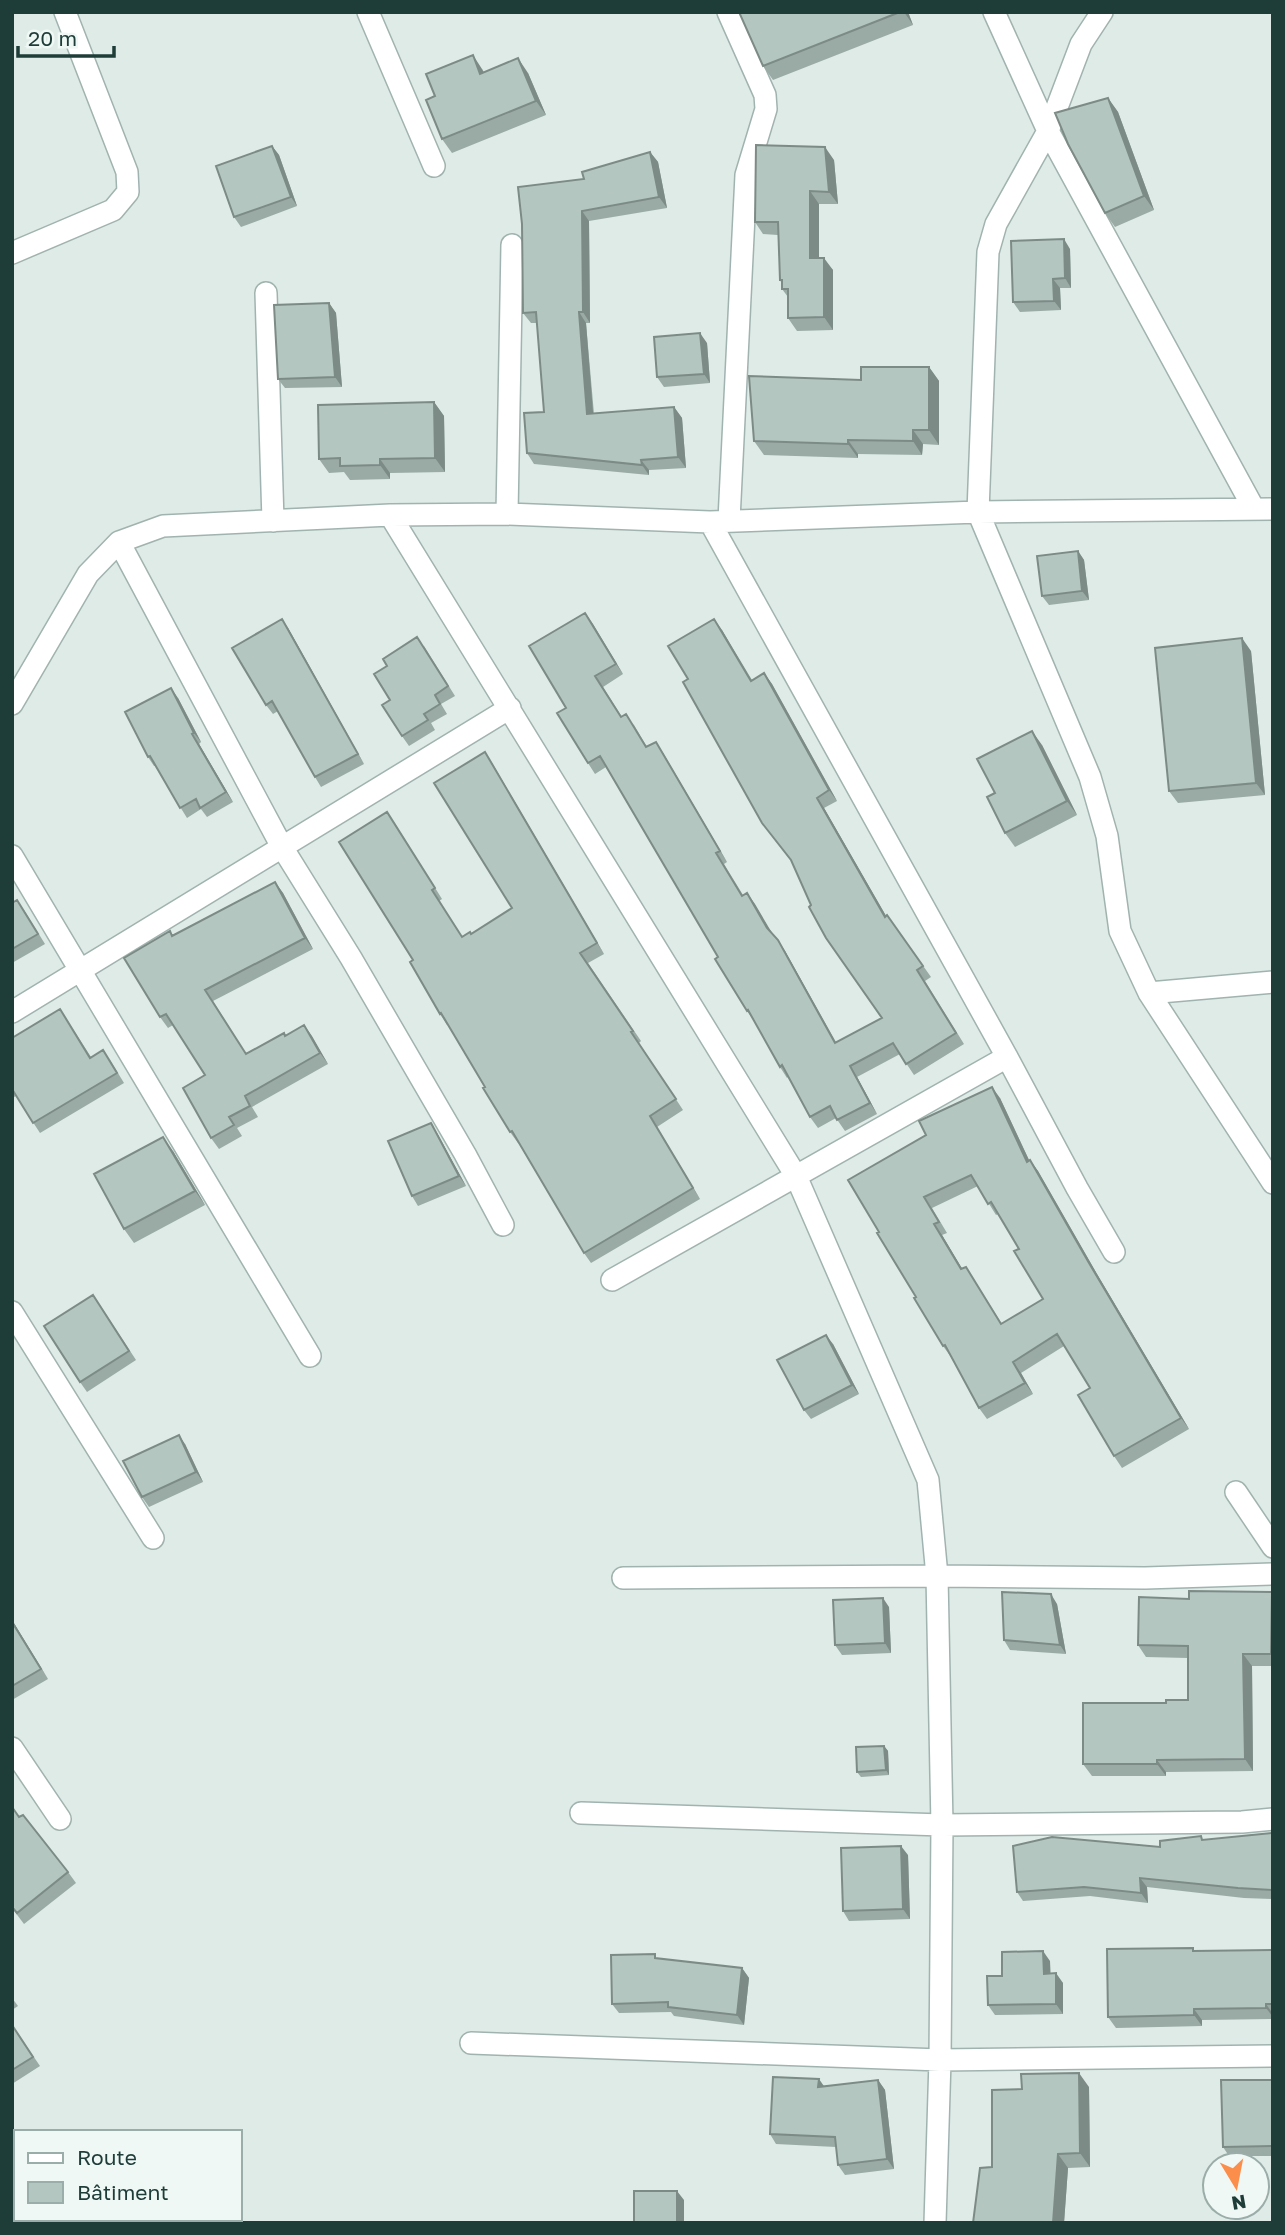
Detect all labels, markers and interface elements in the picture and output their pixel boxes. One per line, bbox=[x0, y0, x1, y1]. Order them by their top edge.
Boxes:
scale bar bbox=[18, 14, 114, 58]
text: 20 m bbox=[28, 25, 77, 51]
legend bbox=[14, 2130, 242, 2221]
text: Route bbox=[77, 2144, 137, 2170]
north arrow bbox=[1201, 2151, 1271, 2221]
text: Bâtiment bbox=[77, 2179, 169, 2205]
text: N bbox=[1230, 2191, 1248, 2216]

